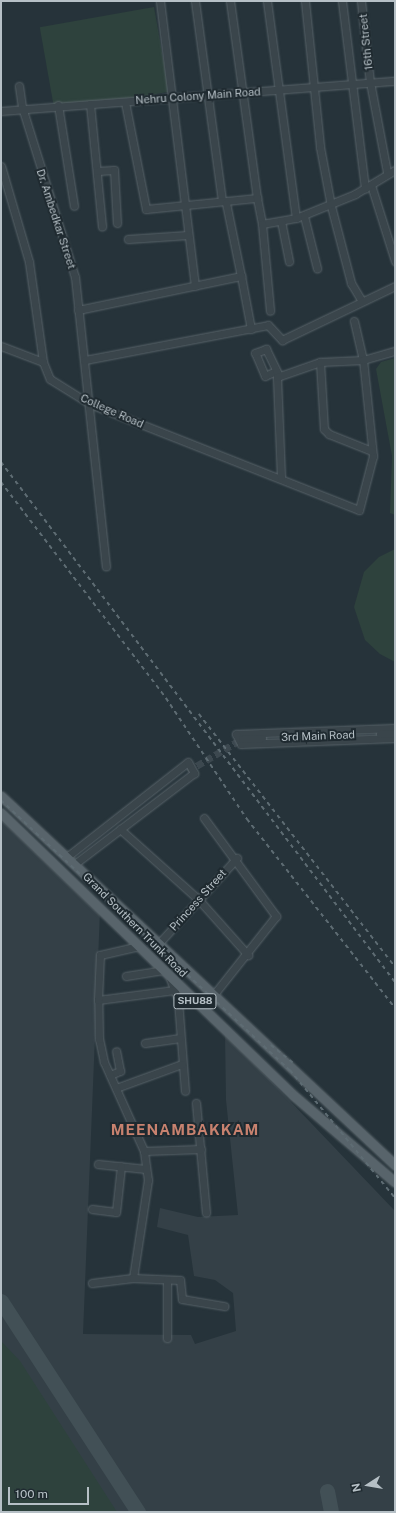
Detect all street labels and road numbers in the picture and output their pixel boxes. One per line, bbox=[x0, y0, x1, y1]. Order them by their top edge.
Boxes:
street label: 16th Street bbox=[356, 13, 376, 71]
street label: Nehru Colony Main Road bbox=[135, 85, 261, 107]
street label: Dr. Ambedkar Street bbox=[34, 167, 78, 271]
street label: College Road bbox=[78, 391, 146, 431]
street label: 3rd Main Road bbox=[281, 728, 355, 744]
street label: Princess Street bbox=[167, 866, 229, 934]
street label: Grand Southern Trunk Road bbox=[80, 870, 190, 980]
road number: SHU88 bbox=[173, 993, 217, 1009]

